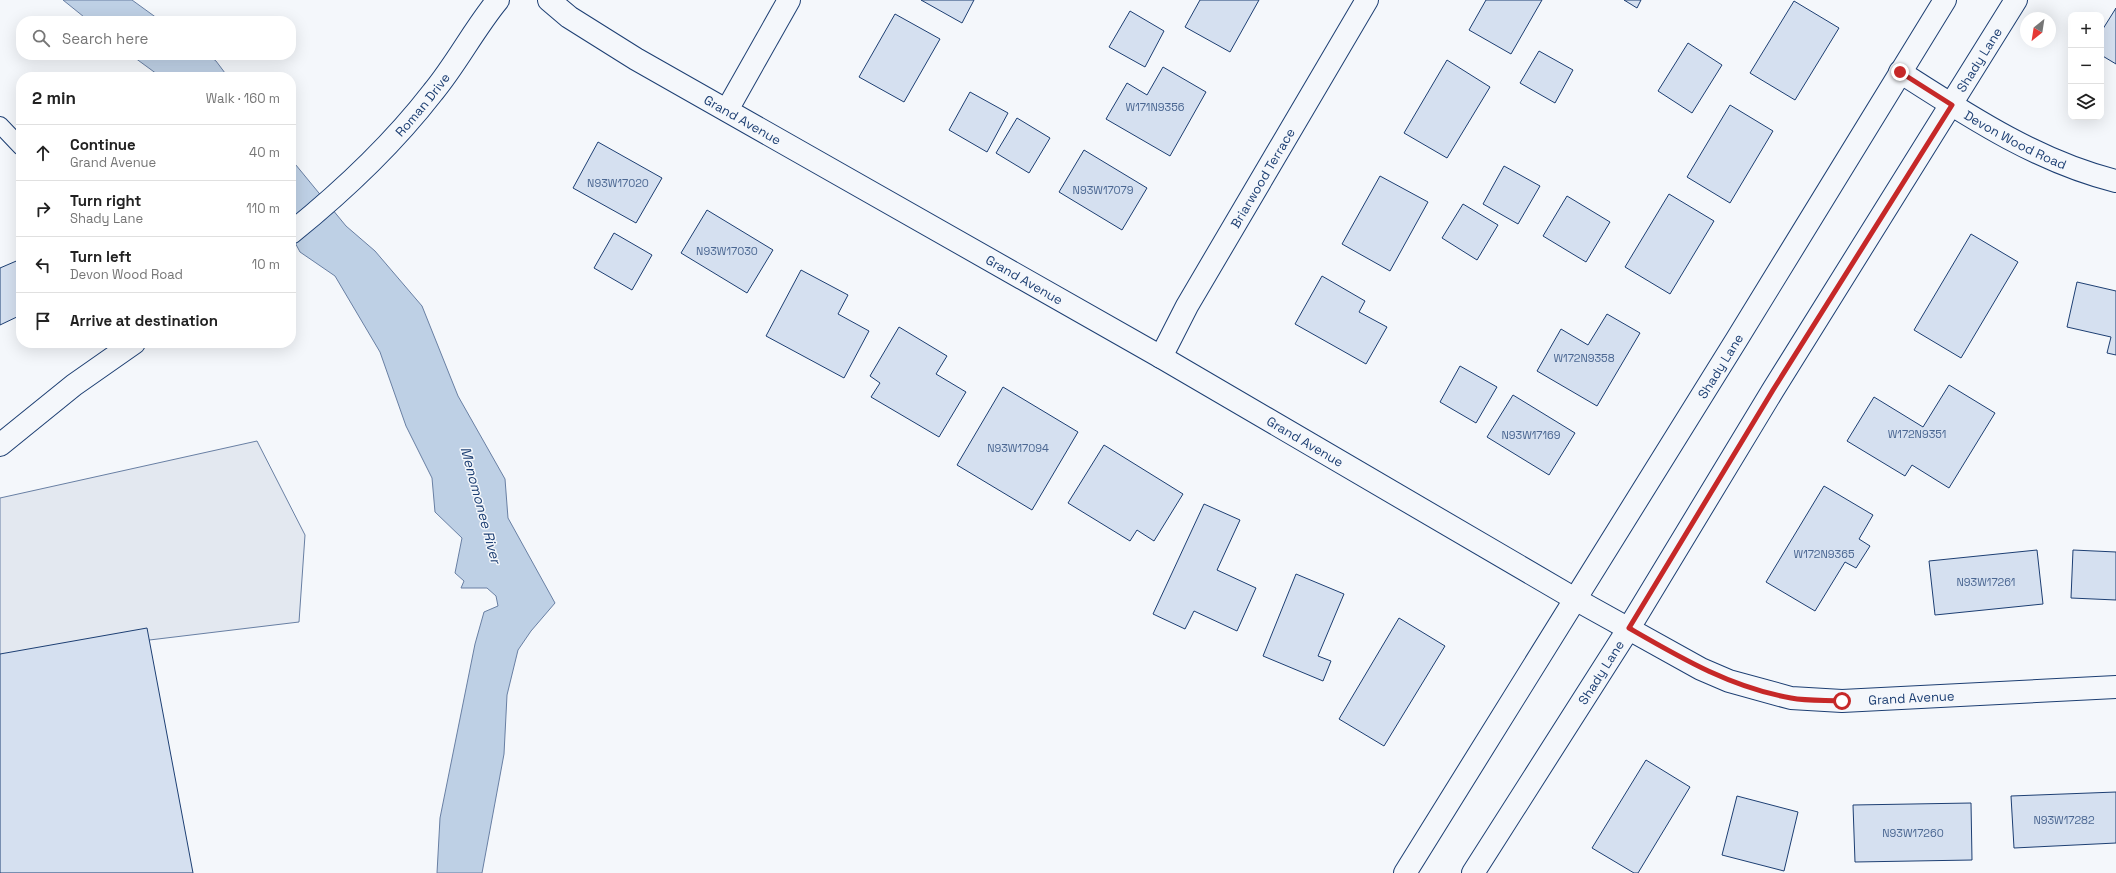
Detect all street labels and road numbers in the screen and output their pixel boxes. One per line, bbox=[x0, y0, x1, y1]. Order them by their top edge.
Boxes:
street label: Shady Lane bbox=[1953, 24, 2006, 95]
street label: Roman Drive bbox=[391, 70, 454, 140]
street label: Grand Avenue bbox=[701, 91, 784, 149]
street label: Devon Wood Road bbox=[1961, 107, 2069, 173]
street label: Briarwood Terrace bbox=[1227, 125, 1299, 231]
street label: Grand Avenue bbox=[983, 251, 1066, 309]
street label: Shady Lane bbox=[1694, 331, 1747, 402]
street label: Grand Avenue bbox=[1263, 413, 1346, 471]
street label: Shady Lane bbox=[1574, 637, 1628, 708]
street label: Grand Avenue bbox=[1868, 687, 1955, 709]

